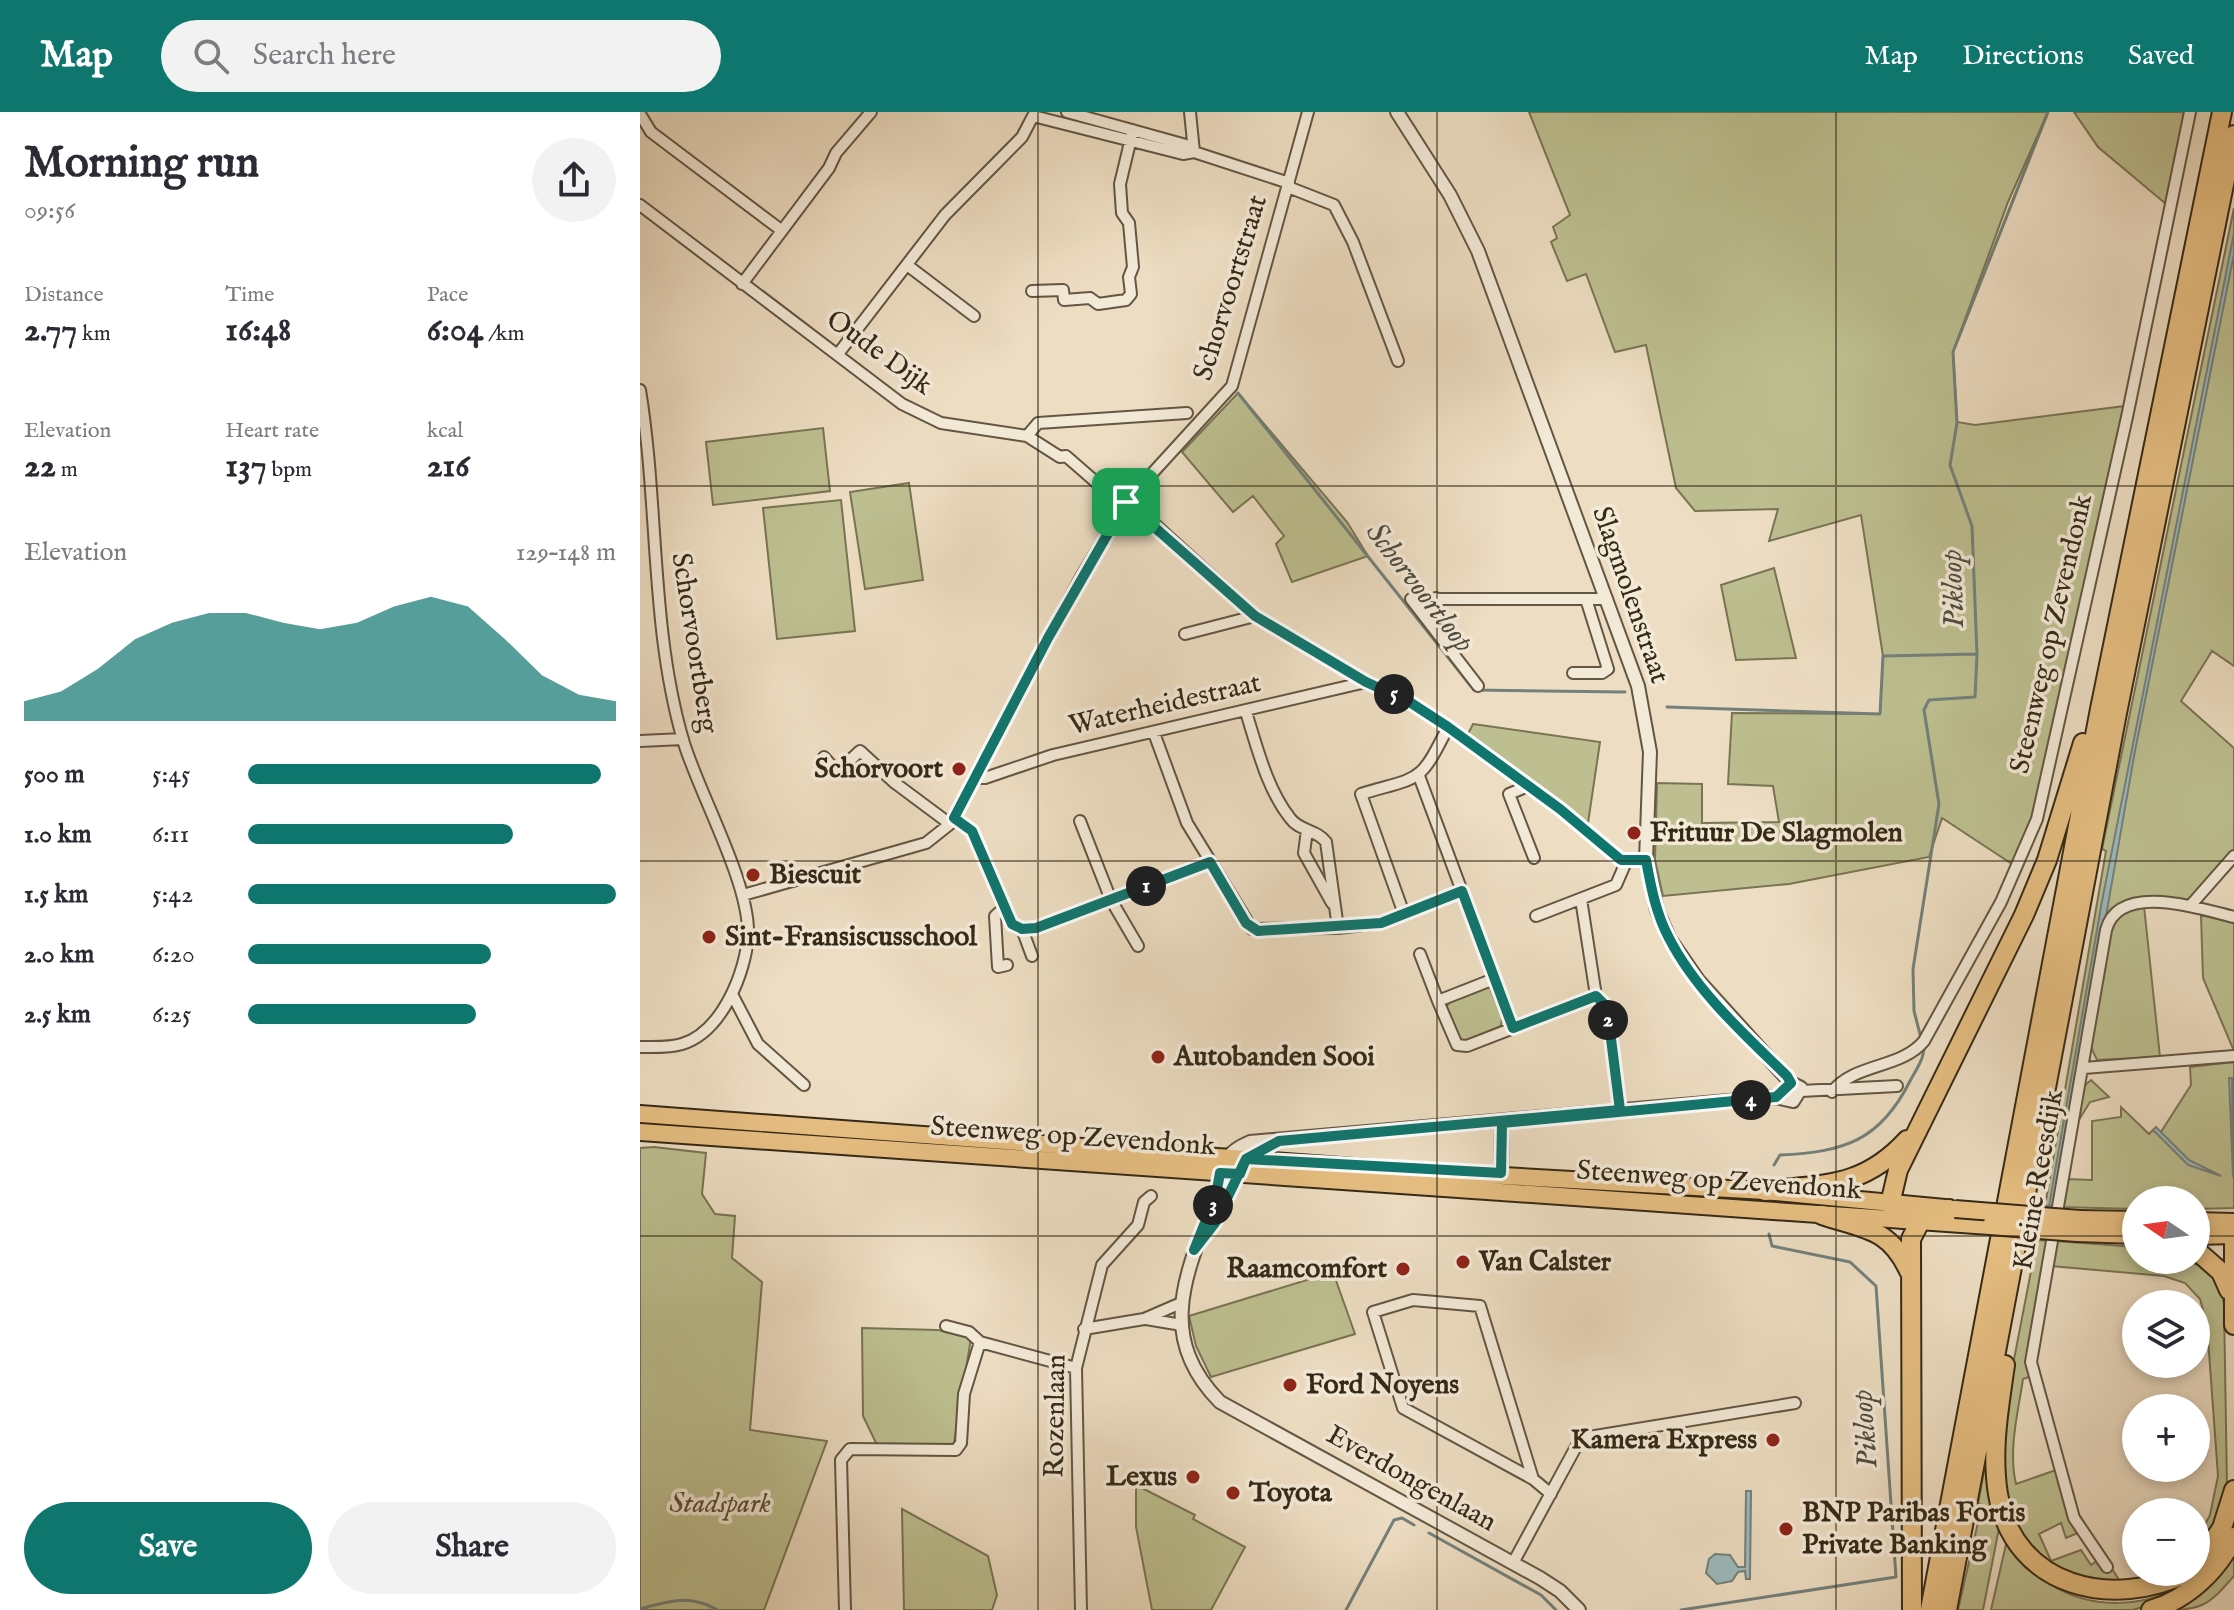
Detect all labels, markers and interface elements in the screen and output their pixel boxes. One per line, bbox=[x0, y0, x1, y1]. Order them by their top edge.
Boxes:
search box bbox=[161, 20, 721, 92]
text: Map bbox=[40, 32, 113, 80]
icon: search bbox=[189, 34, 233, 78]
text: Search here bbox=[253, 37, 396, 75]
text: Map bbox=[1864, 39, 1918, 74]
text: Directions bbox=[1962, 39, 2084, 74]
text: Saved bbox=[2128, 39, 2194, 74]
text: Morning run bbox=[24, 136, 259, 192]
button: share bbox=[532, 138, 616, 222]
street label: Schorvoortstraat bbox=[1186, 191, 1276, 385]
text: 09:56 bbox=[24, 194, 75, 227]
text: Distance bbox=[24, 281, 104, 309]
text: Time bbox=[225, 281, 274, 309]
text: Pace bbox=[427, 281, 468, 309]
street label: Oude Dijk bbox=[819, 303, 940, 404]
text: 2.77 bbox=[24, 309, 77, 352]
text: 16:48 bbox=[225, 309, 291, 352]
text: 6:04 bbox=[427, 309, 483, 352]
text: km bbox=[77, 320, 111, 348]
text: /km bbox=[483, 320, 524, 348]
text: Elevation bbox=[24, 417, 111, 445]
text: Heart rate bbox=[225, 417, 319, 445]
text: kcal bbox=[427, 417, 463, 445]
text: 22 bbox=[24, 445, 56, 488]
text: 137 bbox=[225, 445, 267, 488]
text: 216 bbox=[427, 445, 470, 488]
text: m bbox=[56, 456, 78, 484]
text: bpm bbox=[267, 456, 312, 484]
pin bbox=[1092, 468, 1160, 536]
icon: arrive bbox=[1104, 480, 1148, 524]
street label: Steenweg op Zevendonk bbox=[2003, 490, 2101, 777]
street label: Slagmolenstraat bbox=[1583, 502, 1677, 688]
water label: Schorvoortloop bbox=[1356, 515, 1482, 661]
text: Elevation bbox=[24, 536, 127, 569]
text: 129–148 m bbox=[516, 536, 616, 569]
water label: Pikloop bbox=[1934, 549, 1974, 629]
street label: Schorvoortberg bbox=[662, 550, 726, 736]
street label: Waterheidestraat bbox=[1066, 666, 1265, 744]
pin: 5 bbox=[1374, 674, 1414, 714]
text: 5 bbox=[1390, 680, 1398, 708]
place label: Schorvoort bbox=[814, 752, 943, 787]
text: 500 m bbox=[24, 758, 85, 791]
text: 5:45 bbox=[152, 758, 190, 791]
marker: Schorvoort bbox=[950, 760, 968, 778]
place label: Frituur De Slagmolen bbox=[1650, 816, 1903, 851]
text: 1.0 km bbox=[24, 818, 92, 851]
text: 6:11 bbox=[152, 818, 189, 851]
marker: Frituur De Slagmolen bbox=[1625, 824, 1643, 842]
place label: Biescuit bbox=[769, 858, 862, 893]
marker: Biescuit bbox=[744, 866, 762, 884]
pin: 1 bbox=[1126, 866, 1166, 906]
text: 1 bbox=[1142, 872, 1150, 900]
text: 1.5 km bbox=[24, 878, 88, 911]
text: 5:42 bbox=[152, 878, 193, 911]
place label: Sint-Fransiscusschool bbox=[725, 920, 978, 955]
marker: Sint-Fransiscusschool bbox=[700, 928, 718, 946]
text: 2.0 km bbox=[24, 938, 94, 971]
text: 6:20 bbox=[152, 938, 195, 971]
text: 2.5 km bbox=[24, 998, 91, 1031]
text: 6:25 bbox=[152, 998, 191, 1031]
pin: 2 bbox=[1588, 1000, 1628, 1040]
text: 2 bbox=[1603, 1006, 1613, 1034]
place label: Autobanden Sooi bbox=[1173, 1040, 1375, 1075]
marker: Autobanden Sooi bbox=[1149, 1048, 1167, 1066]
pin: 4 bbox=[1731, 1080, 1771, 1120]
text: 4 bbox=[1746, 1086, 1756, 1114]
street label: Kleine Reesdijk bbox=[2006, 1086, 2072, 1273]
street label: Steenweg op Zevendonk bbox=[929, 1110, 1218, 1164]
street label: Steenweg op Zevendonk bbox=[1575, 1154, 1864, 1208]
pin: 3 bbox=[1193, 1185, 1233, 1225]
north arrow bbox=[2122, 1186, 2210, 1274]
map controls bbox=[2122, 1186, 2210, 1586]
text: 3 bbox=[1209, 1191, 1217, 1219]
place label: Van Calster bbox=[1478, 1245, 1612, 1280]
place label: Raamcomfort bbox=[1226, 1252, 1387, 1287]
marker: Van Calster bbox=[1454, 1253, 1472, 1271]
marker: Raamcomfort bbox=[1394, 1260, 1412, 1278]
button: layers bbox=[2122, 1290, 2210, 1378]
street label: Rozenlaan bbox=[1037, 1354, 1075, 1478]
place label: Ford Noyens bbox=[1306, 1368, 1459, 1403]
marker: Ford Noyens bbox=[1281, 1376, 1299, 1394]
water label: Pikloop bbox=[1844, 1388, 1888, 1470]
button: + bbox=[2122, 1394, 2210, 1482]
street label: Everdongenlaan bbox=[1320, 1418, 1502, 1540]
place label: Kamera Express bbox=[1571, 1423, 1757, 1458]
marker: Kamera Express bbox=[1764, 1431, 1782, 1449]
place label: Lexus bbox=[1106, 1460, 1177, 1495]
marker: Lexus bbox=[1184, 1468, 1202, 1486]
place label: Toyota bbox=[1248, 1476, 1333, 1511]
marker: Toyota bbox=[1224, 1484, 1242, 1502]
park label: Stadspark bbox=[669, 1487, 771, 1522]
place label: BNP Paribas Fortis Private Banking bbox=[1802, 1496, 2026, 1563]
button: − bbox=[2122, 1498, 2210, 1586]
button: Save bbox=[24, 1502, 312, 1594]
button: Share bbox=[328, 1502, 616, 1594]
marker: BNP Paribas Fortis Private Banking bbox=[1777, 1520, 1795, 1538]

